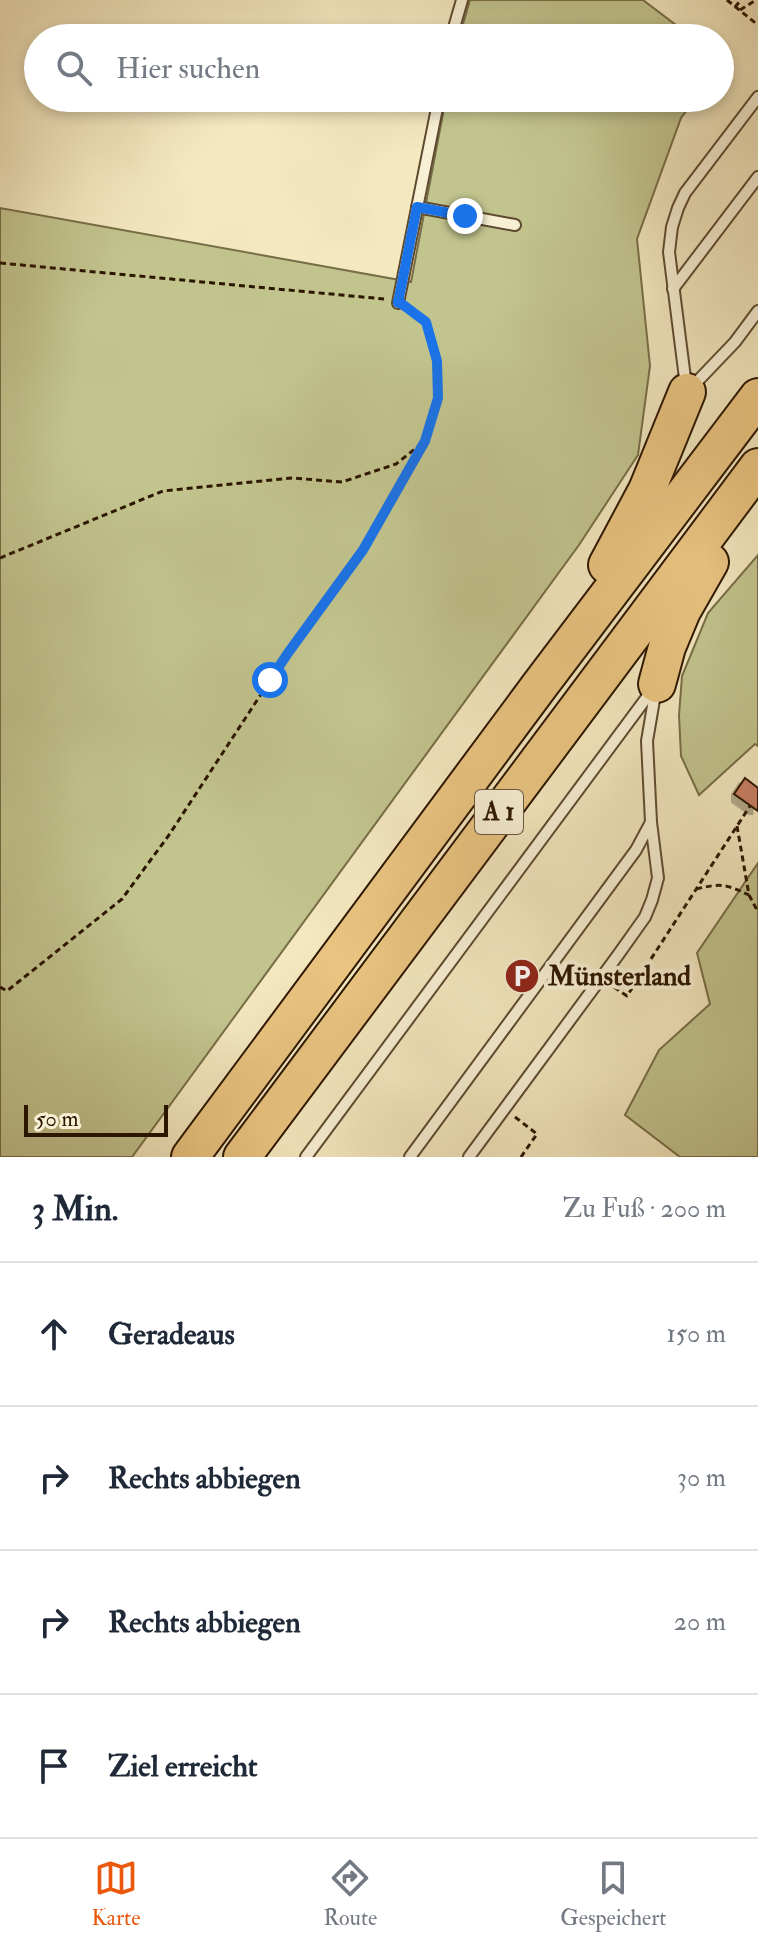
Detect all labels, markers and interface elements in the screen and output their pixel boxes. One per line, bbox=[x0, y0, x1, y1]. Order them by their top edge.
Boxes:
search box bbox=[24, 24, 734, 112]
icon: search bbox=[52, 46, 96, 90]
text: Hier suchen bbox=[116, 50, 260, 87]
route end bbox=[447, 198, 483, 234]
route start bbox=[252, 662, 288, 698]
road number: A 1 bbox=[475, 790, 523, 834]
parking icon: Münsterland bbox=[503, 957, 541, 995]
place label: Münsterland bbox=[547, 959, 691, 994]
scale bar bbox=[24, 1101, 168, 1137]
text: 50 m bbox=[36, 1105, 78, 1133]
text: 3 Min. bbox=[32, 1188, 118, 1231]
text: Zu Fuß · 200 m bbox=[563, 1193, 726, 1225]
icon: ahead bbox=[32, 1312, 76, 1356]
text: Geradeaus bbox=[108, 1316, 235, 1353]
text: 150 m bbox=[667, 1318, 726, 1350]
icon: right bbox=[32, 1456, 76, 1500]
text: Rechts abbiegen bbox=[108, 1460, 301, 1497]
text: 30 m bbox=[677, 1462, 726, 1494]
icon: right bbox=[32, 1600, 76, 1644]
text: Rechts abbiegen bbox=[108, 1604, 301, 1641]
text: 20 m bbox=[674, 1606, 726, 1638]
icon: arrive bbox=[32, 1744, 76, 1788]
text: Ziel erreicht bbox=[108, 1748, 257, 1785]
tab: Karte bbox=[92, 1856, 140, 1932]
tab: Route bbox=[323, 1856, 377, 1932]
tab: Gespeichert bbox=[560, 1856, 666, 1932]

